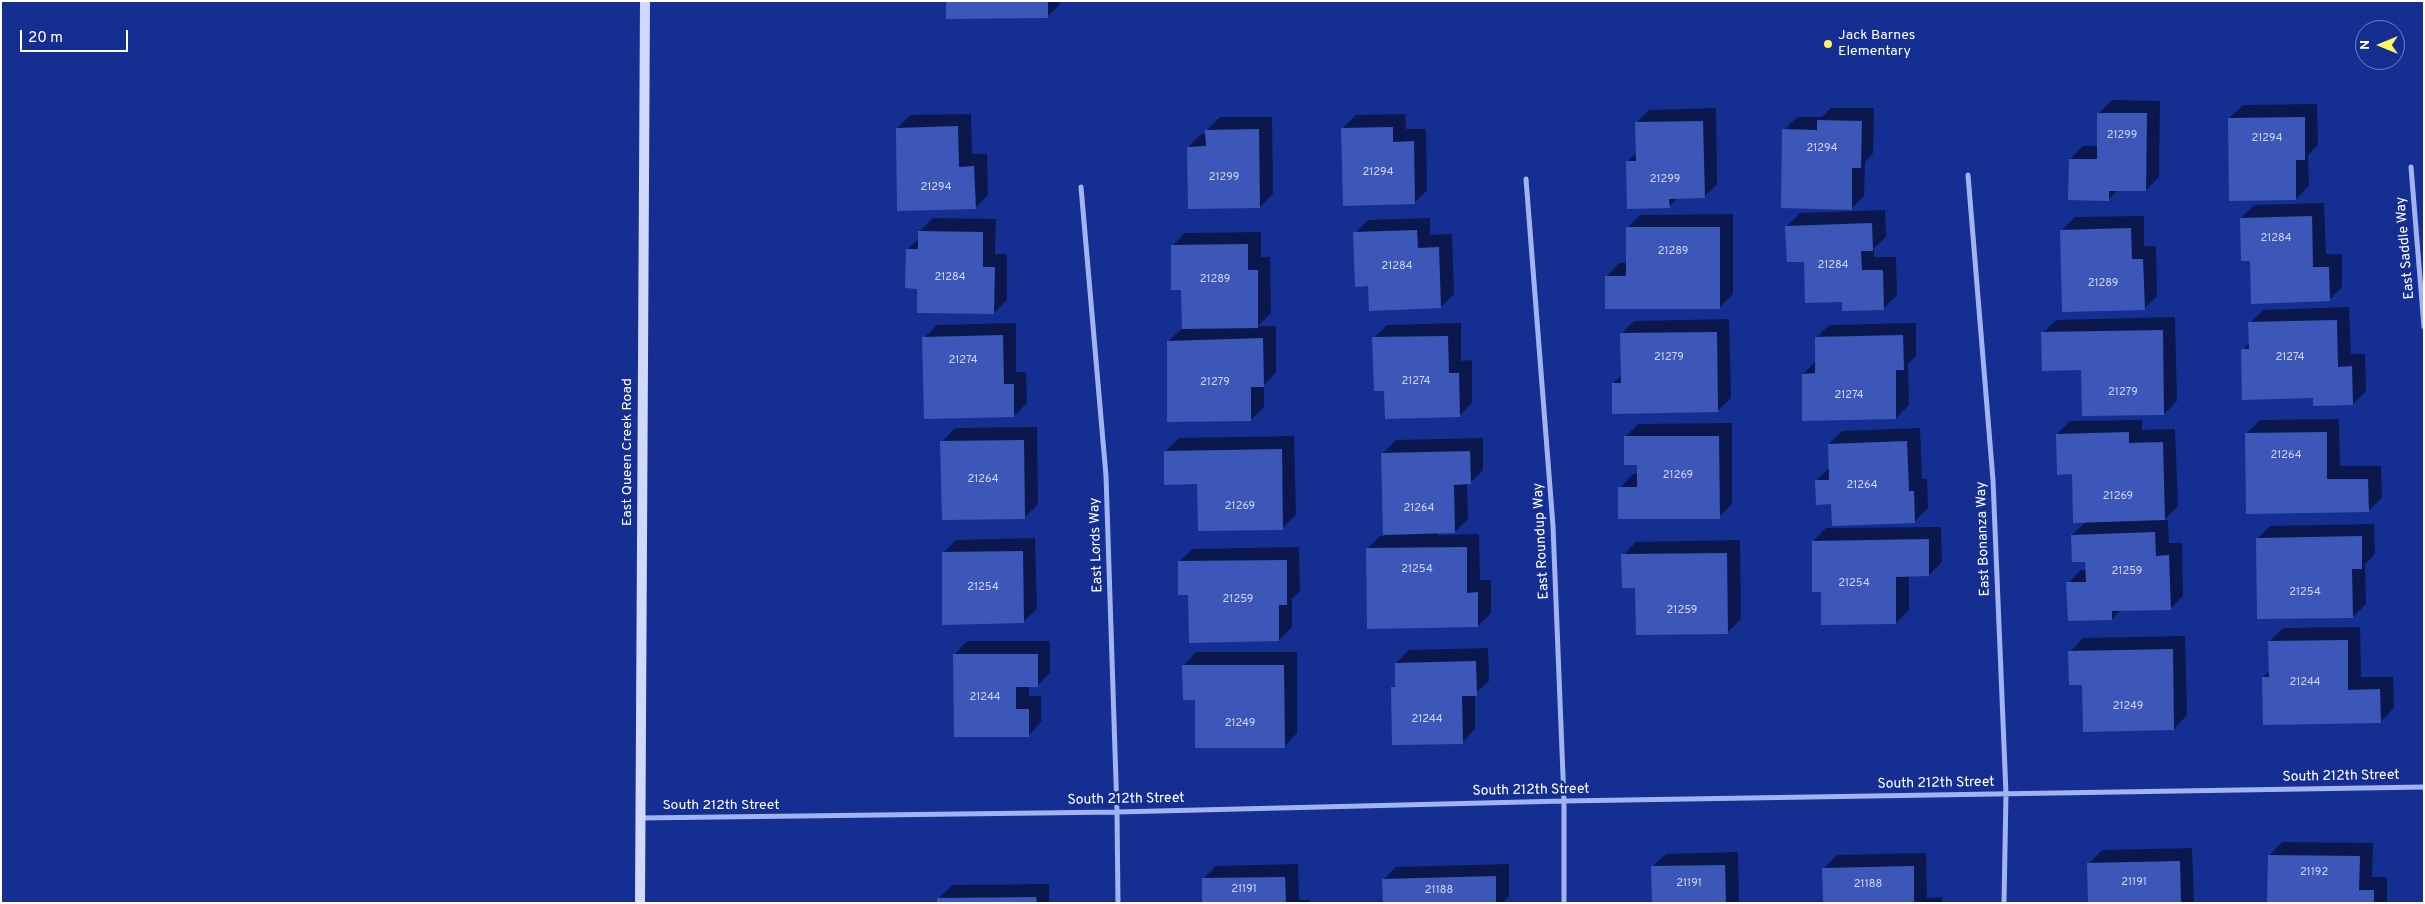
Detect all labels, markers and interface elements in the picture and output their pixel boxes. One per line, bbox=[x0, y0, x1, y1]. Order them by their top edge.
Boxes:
scale bar bbox=[22, 20, 130, 52]
north arrow bbox=[2355, 20, 2405, 70]
place label: Jack Barnes Elementary bbox=[1838, 28, 1915, 60]
text: 20 m bbox=[28, 29, 63, 48]
marker: Jack Barnes Elementary bbox=[1822, 38, 1834, 50]
text: N bbox=[2357, 40, 2374, 50]
house number: 21299 bbox=[2107, 129, 2137, 143]
house number: 21294 bbox=[2252, 132, 2282, 146]
house number: 21294 bbox=[1807, 142, 1837, 156]
house number: 21294 bbox=[1363, 166, 1393, 180]
house number: 21299 bbox=[1209, 171, 1239, 185]
house number: 21299 bbox=[1650, 173, 1680, 187]
house number: 21294 bbox=[921, 181, 951, 195]
street label: East Saddle Way bbox=[2393, 196, 2419, 300]
house number: 21284 bbox=[2260, 232, 2292, 246]
house number: 21289 bbox=[1658, 245, 1688, 259]
house number: 21284 bbox=[1817, 259, 1849, 273]
house number: 21284 bbox=[1381, 260, 1413, 274]
house number: 21284 bbox=[934, 271, 966, 285]
house number: 21289 bbox=[1200, 273, 1230, 287]
house number: 21289 bbox=[2088, 277, 2118, 291]
house number: 21279 bbox=[1654, 351, 1684, 365]
house number: 21274 bbox=[2276, 351, 2304, 365]
house number: 21274 bbox=[949, 354, 977, 368]
house number: 21274 bbox=[1402, 375, 1430, 389]
house number: 21279 bbox=[1200, 376, 1230, 390]
street label: East Queen Creek Road bbox=[620, 378, 636, 526]
house number: 21279 bbox=[2108, 386, 2138, 400]
house number: 21274 bbox=[1835, 389, 1863, 403]
house number: 21264 bbox=[2271, 449, 2301, 463]
house number: 21269 bbox=[1663, 469, 1693, 483]
house number: 21264 bbox=[968, 473, 998, 487]
house number: 21264 bbox=[1847, 479, 1877, 493]
street label: East Bonanza Way bbox=[1974, 481, 1994, 597]
street label: East Roundup Way bbox=[1531, 482, 1553, 600]
house number: 21269 bbox=[2103, 490, 2133, 504]
street label: East Lords Way bbox=[1087, 497, 1107, 593]
house number: 21269 bbox=[1225, 500, 1255, 514]
house number: 21264 bbox=[1404, 502, 1434, 516]
house number: 21254 bbox=[1401, 563, 1433, 577]
house number: 21259 bbox=[2112, 565, 2142, 579]
house number: 21254 bbox=[1838, 577, 1870, 591]
house number: 21254 bbox=[967, 581, 999, 595]
house number: 21254 bbox=[2289, 586, 2321, 600]
house number: 21259 bbox=[1223, 593, 1253, 607]
house number: 21259 bbox=[1667, 604, 1697, 618]
house number: 21244 bbox=[2289, 676, 2321, 690]
house number: 21244 bbox=[969, 691, 1001, 705]
house number: 21249 bbox=[2113, 700, 2143, 714]
house number: 21244 bbox=[1411, 713, 1443, 727]
house number: 21249 bbox=[1225, 717, 1255, 731]
street label: South 212th Street bbox=[2282, 768, 2400, 786]
street label: South 212th Street bbox=[1877, 775, 1995, 793]
street label: South 212th Street bbox=[1472, 782, 1590, 800]
street label: South 212th Street bbox=[1067, 791, 1185, 809]
street label: South 212th Street bbox=[662, 798, 780, 814]
house number: 21192 bbox=[2300, 866, 2328, 880]
house number: 21191 bbox=[2121, 876, 2147, 890]
house number: 21191 bbox=[1676, 877, 1702, 891]
house number: 21188 bbox=[1854, 878, 1882, 892]
house number: 21191 bbox=[1231, 883, 1257, 897]
house number: 21188 bbox=[1425, 884, 1453, 898]

